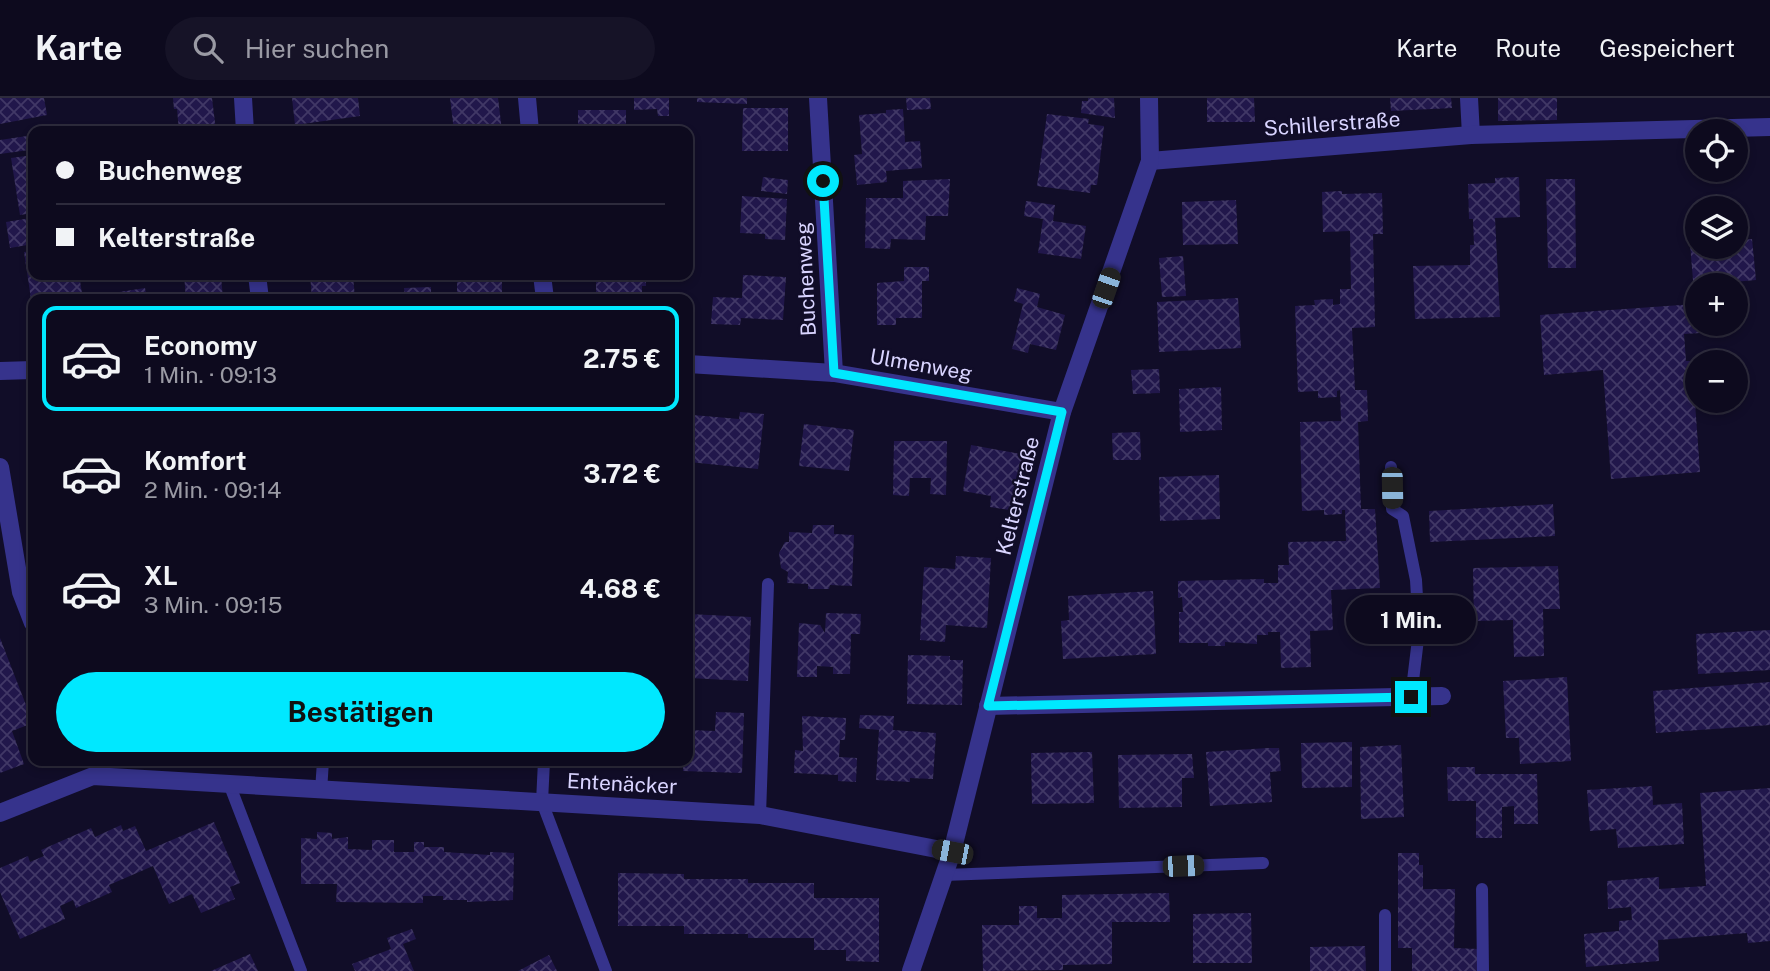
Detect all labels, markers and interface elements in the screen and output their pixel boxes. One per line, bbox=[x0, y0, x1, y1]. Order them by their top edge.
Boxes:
search box bbox=[165, 17, 655, 80]
text: Karte bbox=[35, 29, 123, 67]
icon: search bbox=[189, 29, 227, 67]
text: Hier suchen bbox=[245, 33, 389, 64]
text: Karte bbox=[1396, 34, 1457, 62]
text: Route bbox=[1495, 34, 1561, 62]
text: Gespeichert bbox=[1599, 34, 1735, 62]
street label: Schillerstraße bbox=[1263, 106, 1401, 141]
map controls bbox=[1685, 119, 1748, 413]
button: locate bbox=[1685, 119, 1748, 182]
text: Buchenweg bbox=[98, 155, 242, 186]
route start bbox=[807, 165, 839, 197]
button: layers bbox=[1685, 196, 1748, 259]
street label: Buchenweg bbox=[790, 221, 821, 337]
text: Kelterstraße bbox=[98, 222, 255, 253]
car bbox=[1090, 265, 1123, 311]
button: + bbox=[1685, 273, 1748, 336]
icon: car bbox=[60, 327, 123, 390]
text: Economy bbox=[144, 330, 257, 361]
text: 2.75 € bbox=[583, 343, 661, 374]
street label: Ulmenweg bbox=[868, 343, 974, 386]
button: − bbox=[1685, 350, 1748, 413]
text: 1 Min. · 09:13 bbox=[144, 361, 277, 388]
street label: Kelterstraße bbox=[991, 434, 1044, 558]
icon: car bbox=[60, 442, 123, 505]
text: Komfort bbox=[144, 445, 246, 476]
text: 3.72 € bbox=[583, 458, 661, 489]
car bbox=[1382, 467, 1403, 509]
text: 2 Min. · 09:14 bbox=[144, 476, 281, 503]
icon: car bbox=[60, 557, 123, 620]
text: XL bbox=[144, 560, 178, 591]
text: 4.68 € bbox=[580, 573, 661, 604]
text: 3 Min. · 09:15 bbox=[144, 591, 282, 618]
callout: 1 Min. bbox=[1346, 596, 1476, 644]
text: 1 Min. bbox=[1380, 606, 1442, 633]
button: Bestätigen bbox=[56, 672, 665, 752]
route end bbox=[1395, 681, 1427, 713]
street label: Entenäcker bbox=[566, 768, 678, 799]
car bbox=[930, 838, 975, 866]
car bbox=[1162, 855, 1205, 877]

